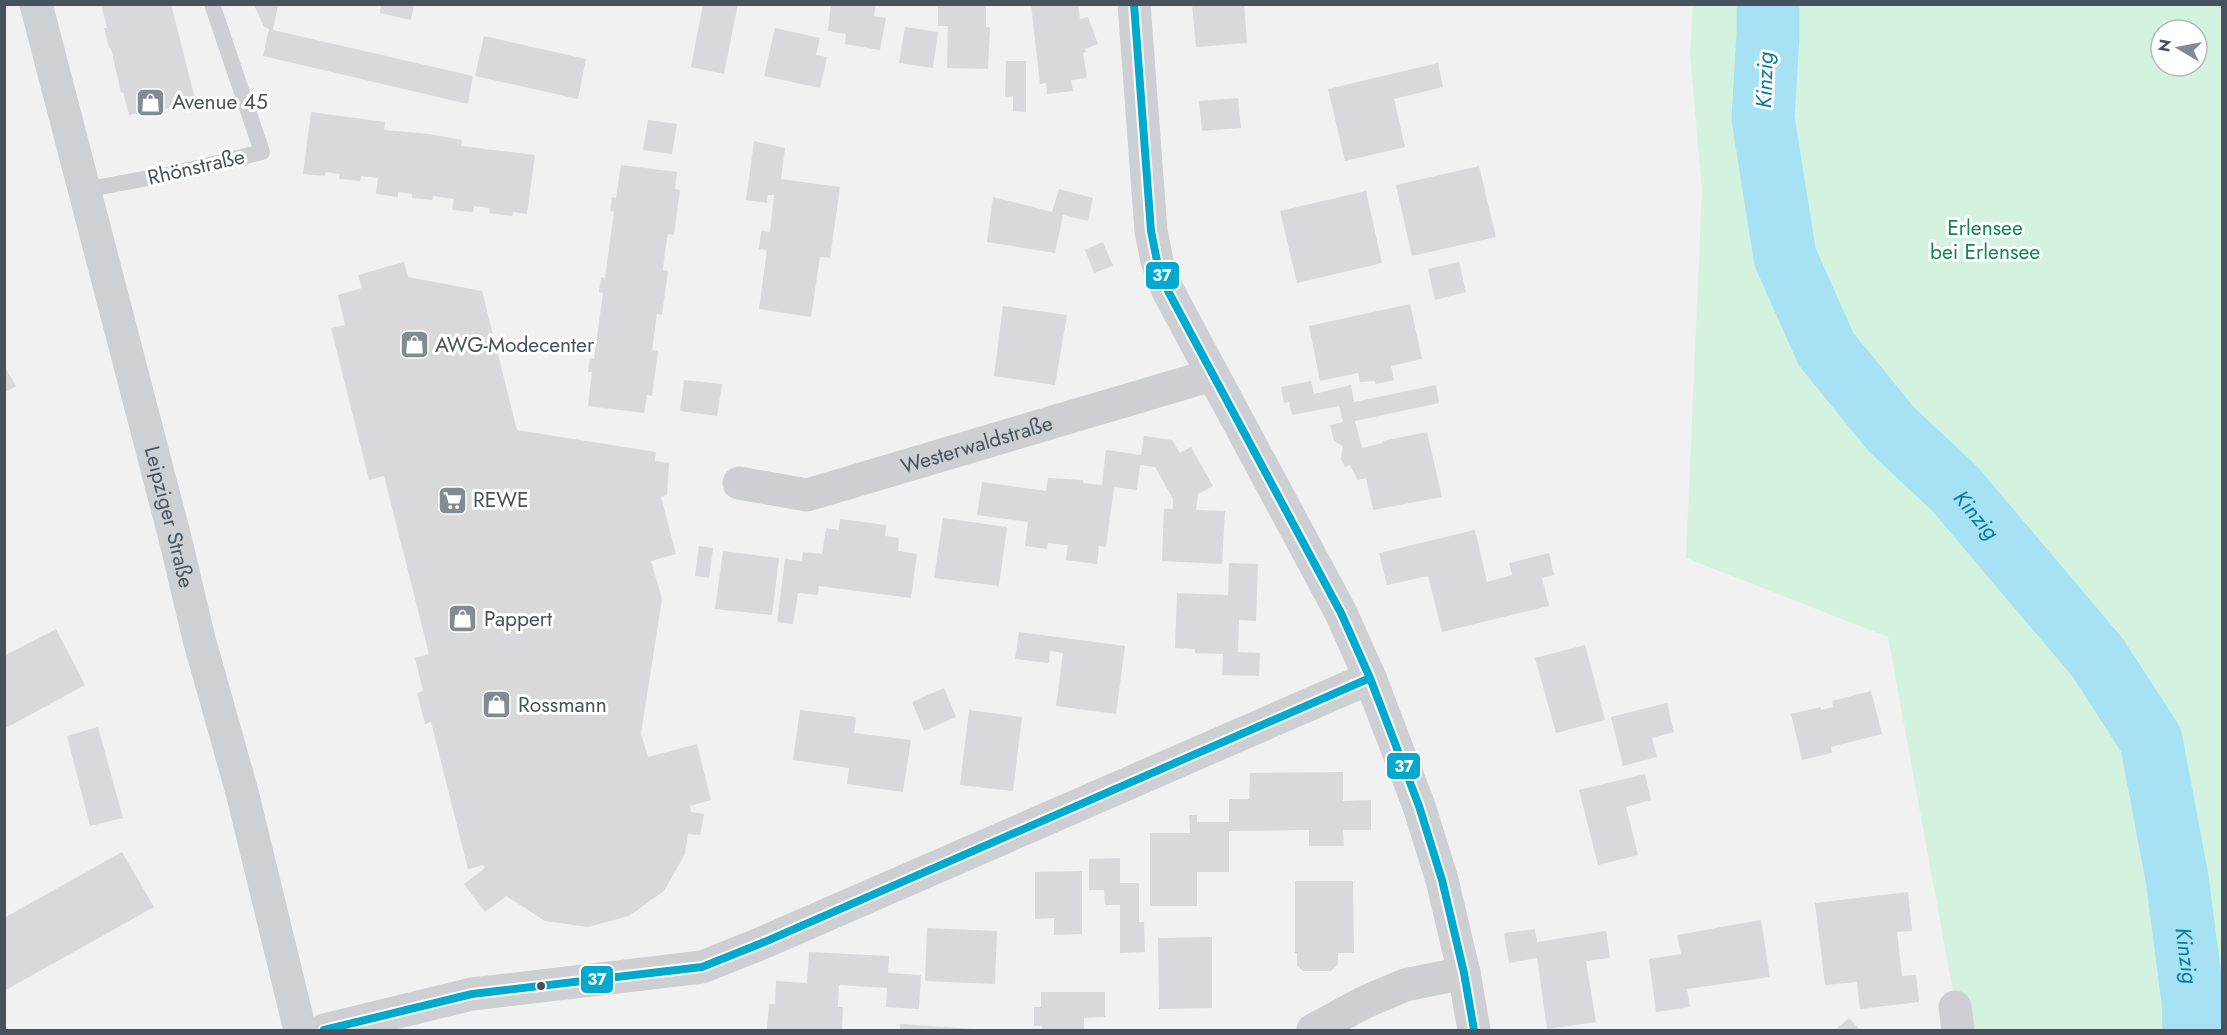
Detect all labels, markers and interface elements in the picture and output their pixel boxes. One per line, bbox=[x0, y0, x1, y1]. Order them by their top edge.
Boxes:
north arrow bbox=[2149, 18, 2209, 78]
text: N bbox=[2152, 37, 2177, 54]
water label: Kinzig bbox=[1747, 51, 1781, 109]
shop icon: Avenue 45 bbox=[135, 86, 167, 118]
place label: Avenue 45 bbox=[172, 87, 268, 117]
street label: Rhönstraße bbox=[145, 141, 248, 193]
park label: Erlensee bei Erlensee bbox=[1930, 213, 2040, 267]
line badge: 37 bbox=[1145, 261, 1180, 290]
text: 37 bbox=[1152, 264, 1172, 287]
shop icon: AWG-Modecenter bbox=[398, 329, 430, 361]
place label: AWG-Modecenter bbox=[435, 330, 595, 360]
street label: Westerwaldstraße bbox=[897, 408, 1056, 481]
street label: Leipziger Straße bbox=[137, 443, 201, 591]
water label: Kinzig bbox=[1946, 483, 2007, 546]
supermarket icon: REWE bbox=[436, 484, 468, 516]
place label: REWE bbox=[473, 485, 529, 515]
shop icon: Pappert bbox=[447, 603, 479, 635]
place label: Pappert bbox=[484, 604, 552, 634]
shop icon: Rossmann bbox=[481, 689, 513, 721]
place label: Rossmann bbox=[518, 690, 607, 720]
line badge: 37 bbox=[1386, 752, 1421, 780]
text: 37 bbox=[1394, 755, 1414, 778]
water label: Kinzig bbox=[2168, 925, 2207, 985]
line badge: 37 bbox=[580, 965, 614, 994]
text: 37 bbox=[587, 968, 607, 991]
unlabelled marker bbox=[535, 980, 547, 992]

